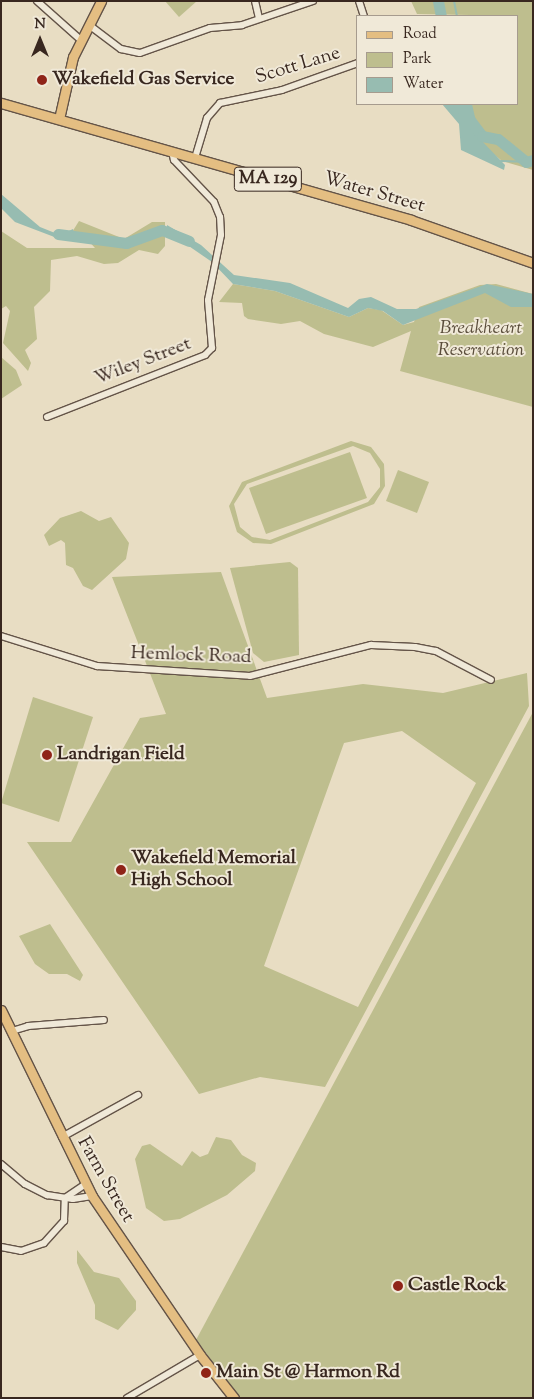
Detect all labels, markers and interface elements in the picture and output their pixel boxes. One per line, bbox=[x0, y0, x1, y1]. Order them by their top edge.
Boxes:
north arrow bbox=[15, 15, 65, 65]
text: N bbox=[34, 15, 46, 35]
legend bbox=[356, 15, 519, 105]
text: Road bbox=[403, 24, 437, 45]
street label: Scott Lane bbox=[253, 42, 343, 90]
text: Park bbox=[403, 49, 432, 70]
place label: Wakefield Gas Service bbox=[52, 69, 234, 91]
marker: Wakefield Gas Service bbox=[36, 74, 48, 86]
text: Water bbox=[403, 74, 443, 95]
road number: MA 129 bbox=[233, 163, 303, 194]
street label: Water Street bbox=[321, 168, 427, 218]
park label: Breakheart Reservation bbox=[438, 318, 524, 362]
street label: Wiley Street bbox=[91, 333, 195, 391]
street label: Hemlock Road bbox=[130, 643, 252, 669]
place label: Landrigan Field bbox=[57, 744, 185, 766]
marker: Landrigan Field bbox=[41, 749, 53, 761]
place label: Wakefield Memorial High School bbox=[131, 848, 296, 892]
marker: Wakefield Memorial High School bbox=[115, 864, 127, 876]
street label: Farm Street bbox=[71, 1133, 139, 1227]
place label: Castle Rock bbox=[408, 1275, 506, 1297]
marker: Castle Rock bbox=[392, 1280, 404, 1292]
place label: Main St @ Harmon Rd bbox=[216, 1362, 400, 1384]
marker: Main St @ Harmon Rd bbox=[200, 1367, 212, 1379]

